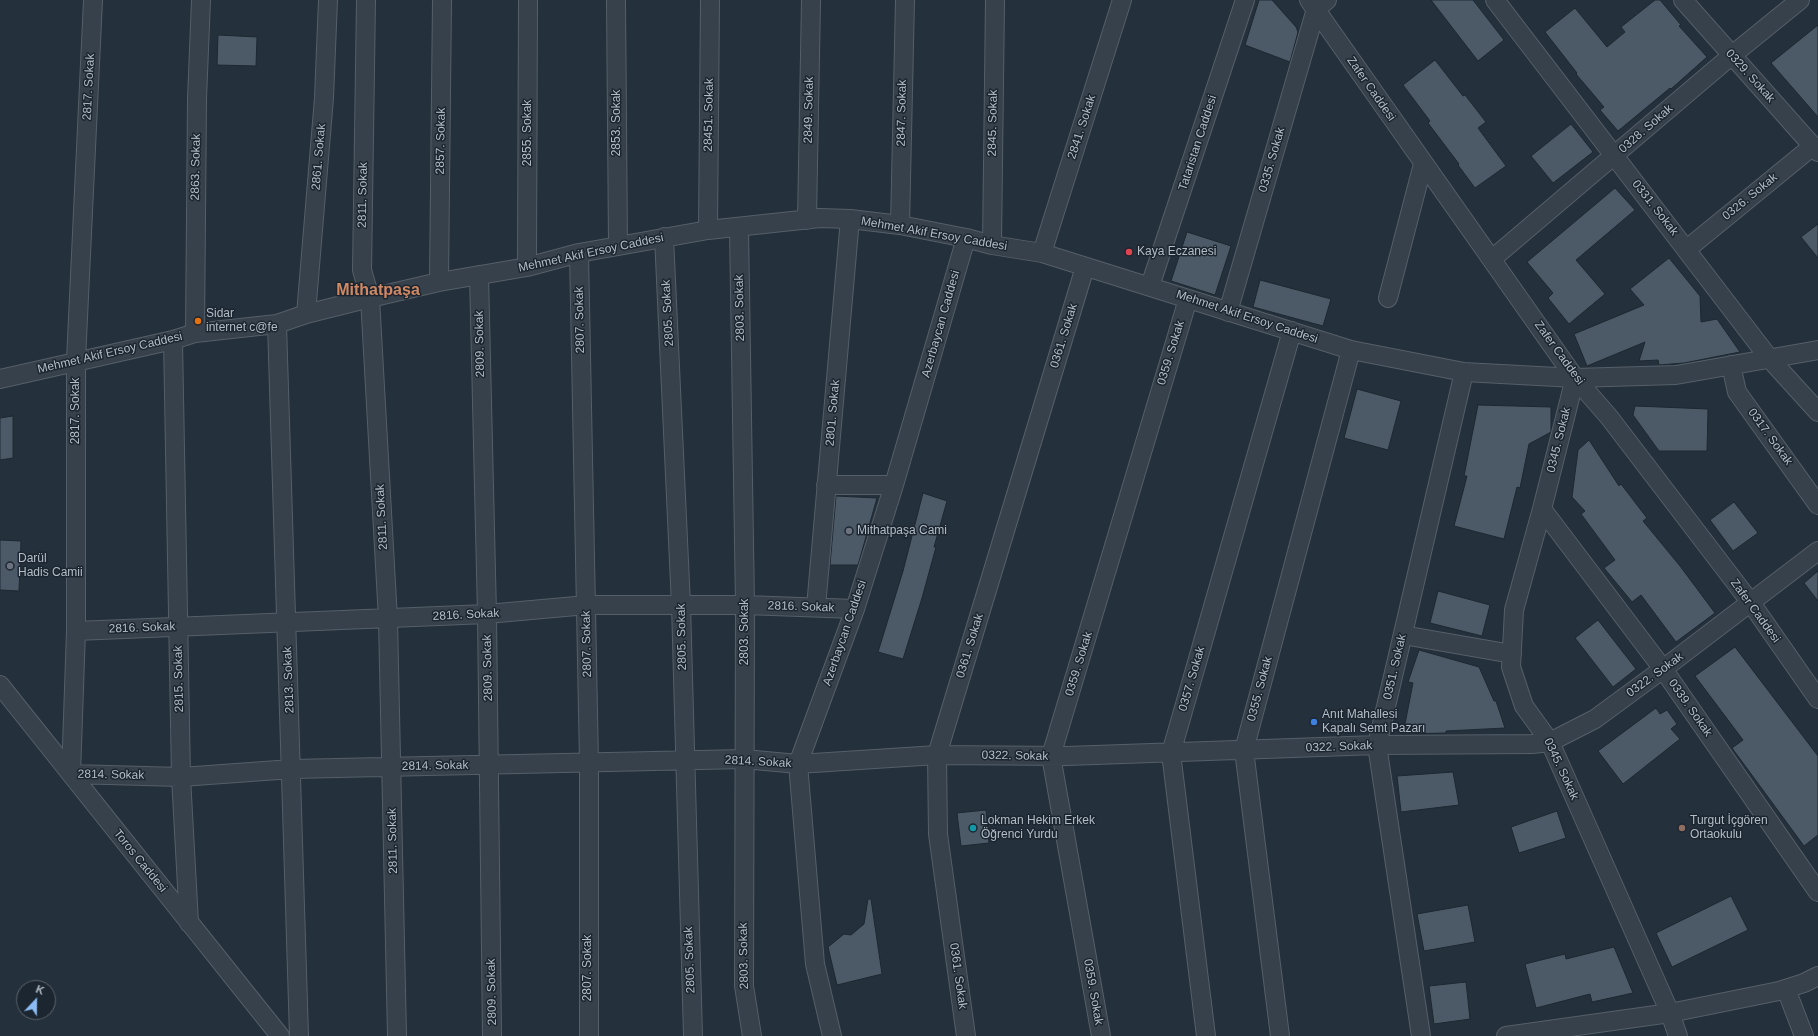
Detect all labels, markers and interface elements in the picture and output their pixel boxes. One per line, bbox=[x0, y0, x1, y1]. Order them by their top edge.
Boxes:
street label: 0329. Sokak bbox=[1722, 46, 1778, 106]
street label: 2817. Sokak bbox=[80, 53, 98, 121]
street label: Zafer Caddesi bbox=[1343, 54, 1399, 124]
street label: 2849. Sokak bbox=[801, 77, 817, 143]
street label: 28451. Sokak bbox=[701, 78, 717, 152]
street label: 2847. Sokak bbox=[894, 80, 910, 146]
street label: 2853. Sokak bbox=[610, 90, 624, 156]
street label: 2845. Sokak bbox=[985, 90, 1001, 156]
street label: 2841. Sokak bbox=[1065, 93, 1099, 161]
street label: Tataristan Caddesi bbox=[1176, 94, 1220, 192]
street label: 2855. Sokak bbox=[521, 100, 535, 166]
street label: 0328. Sokak bbox=[1616, 102, 1676, 156]
street label: 2857. Sokak bbox=[433, 108, 449, 174]
street label: 2861. Sokak bbox=[309, 123, 329, 191]
street label: 0335. Sokak bbox=[1256, 126, 1288, 194]
street label: 2863. Sokak bbox=[188, 134, 204, 200]
street label: 2811. Sokak bbox=[355, 162, 371, 228]
street label: 0326. Sokak bbox=[1720, 170, 1780, 224]
street label: 0331. Sokak bbox=[1629, 177, 1681, 239]
street label: Mehmet Akif Ersoy Caddesi bbox=[860, 214, 1008, 254]
street label: Mehmet Akif Ersoy Caddesi bbox=[517, 231, 665, 275]
place label: Kaya Eczanesi bbox=[1137, 245, 1216, 259]
marker: Kaya Eczanesi bbox=[1124, 247, 1134, 257]
street label: Azerbaycan Caddesi bbox=[919, 269, 963, 379]
street label: 2803. Sokak bbox=[732, 275, 748, 341]
street label: 2805. Sokak bbox=[659, 279, 677, 347]
district label: Mithatpaşa bbox=[336, 281, 420, 301]
street label: 2807. Sokak bbox=[572, 287, 588, 353]
street label: Mehmet Akif Ersoy Caddesi bbox=[1174, 287, 1320, 347]
street label: 0361. Sokak bbox=[1047, 302, 1081, 370]
place label: Sidar internet c@fe bbox=[206, 307, 278, 335]
street label: 2809. Sokak bbox=[472, 311, 488, 377]
marker: Sidar internet c@fe bbox=[193, 316, 203, 326]
street label: Zafer Caddesi bbox=[1531, 318, 1587, 388]
street label: 0359. Sokak bbox=[1154, 319, 1188, 387]
street label: Mehmet Akif Ersoy Caddesi bbox=[36, 329, 184, 377]
street label: 2817. Sokak bbox=[69, 378, 83, 444]
street label: 2801. Sokak bbox=[823, 379, 843, 447]
street label: 0345. Sokak bbox=[1544, 406, 1574, 474]
street label: 0317. Sokak bbox=[1745, 406, 1795, 468]
street label: 2811. Sokak bbox=[373, 484, 391, 550]
place label: Mithatpaşa Cami bbox=[857, 524, 947, 538]
marker: Mithatpaşa Cami bbox=[844, 526, 854, 536]
place label: Darül Hadis Camii bbox=[18, 552, 83, 580]
marker: Darül Hadis Camii bbox=[5, 561, 15, 571]
street label: Zafer Caddesi bbox=[1727, 576, 1783, 646]
street label: Azerbaycan Caddesi bbox=[820, 578, 870, 688]
street label: 2803. Sokak bbox=[738, 599, 752, 665]
street label: 2816. Sokak bbox=[767, 599, 835, 615]
street label: 2805. Sokak bbox=[674, 604, 690, 670]
street label: 2816. Sokak bbox=[432, 606, 500, 624]
street label: 2807. Sokak bbox=[579, 611, 595, 677]
street label: 0361. Sokak bbox=[953, 612, 987, 680]
street label: 2816. Sokak bbox=[108, 620, 176, 636]
street label: 0359. Sokak bbox=[1062, 630, 1096, 698]
street label: 0351. Sokak bbox=[1380, 633, 1410, 701]
street label: 2809. Sokak bbox=[480, 635, 496, 701]
street label: 0357. Sokak bbox=[1176, 645, 1208, 713]
street label: 2815. Sokak bbox=[171, 646, 187, 712]
street label: 2813. Sokak bbox=[281, 646, 297, 714]
street label: 0322. Sokak bbox=[1624, 650, 1686, 700]
street label: 0355. Sokak bbox=[1244, 655, 1276, 723]
street label: 0339. Sokak bbox=[1665, 677, 1715, 739]
place label: Anıt Mahallesi Kapalı Semt Pazarı bbox=[1322, 708, 1425, 736]
marker: Anıt Mahallesi Kapalı Semt Pazarı bbox=[1309, 717, 1319, 727]
street label: 0345. Sokak bbox=[1540, 736, 1582, 802]
street label: 0322. Sokak bbox=[1305, 739, 1373, 755]
street label: 0322. Sokak bbox=[982, 748, 1048, 764]
street label: 2814. Sokak bbox=[724, 753, 792, 771]
street label: 2814. Sokak bbox=[402, 758, 468, 774]
street label: 2814. Sokak bbox=[78, 767, 144, 783]
street label: 2811. Sokak bbox=[385, 808, 401, 874]
place label: Lokman Hekim Erkek Öğrenci Yurdu bbox=[981, 814, 1095, 842]
place label: Turgut İçgören Ortaokulu bbox=[1690, 814, 1768, 842]
marker: Lokman Hekim Erkek Öğrenci Yurdu bbox=[968, 823, 978, 833]
marker: Turgut İçgören Ortaokulu bbox=[1677, 823, 1687, 833]
street label: Toros Caddesi bbox=[110, 827, 170, 895]
street label: 2803. Sokak bbox=[736, 923, 752, 989]
street label: 2805. Sokak bbox=[682, 926, 698, 994]
street label: 2807. Sokak bbox=[581, 935, 595, 1001]
street label: 0361. Sokak bbox=[946, 942, 970, 1010]
street label: 0359. Sokak bbox=[1080, 958, 1106, 1026]
street label: 2809. Sokak bbox=[484, 959, 500, 1025]
north arrow bbox=[16, 980, 56, 1020]
text: K bbox=[34, 983, 46, 997]

